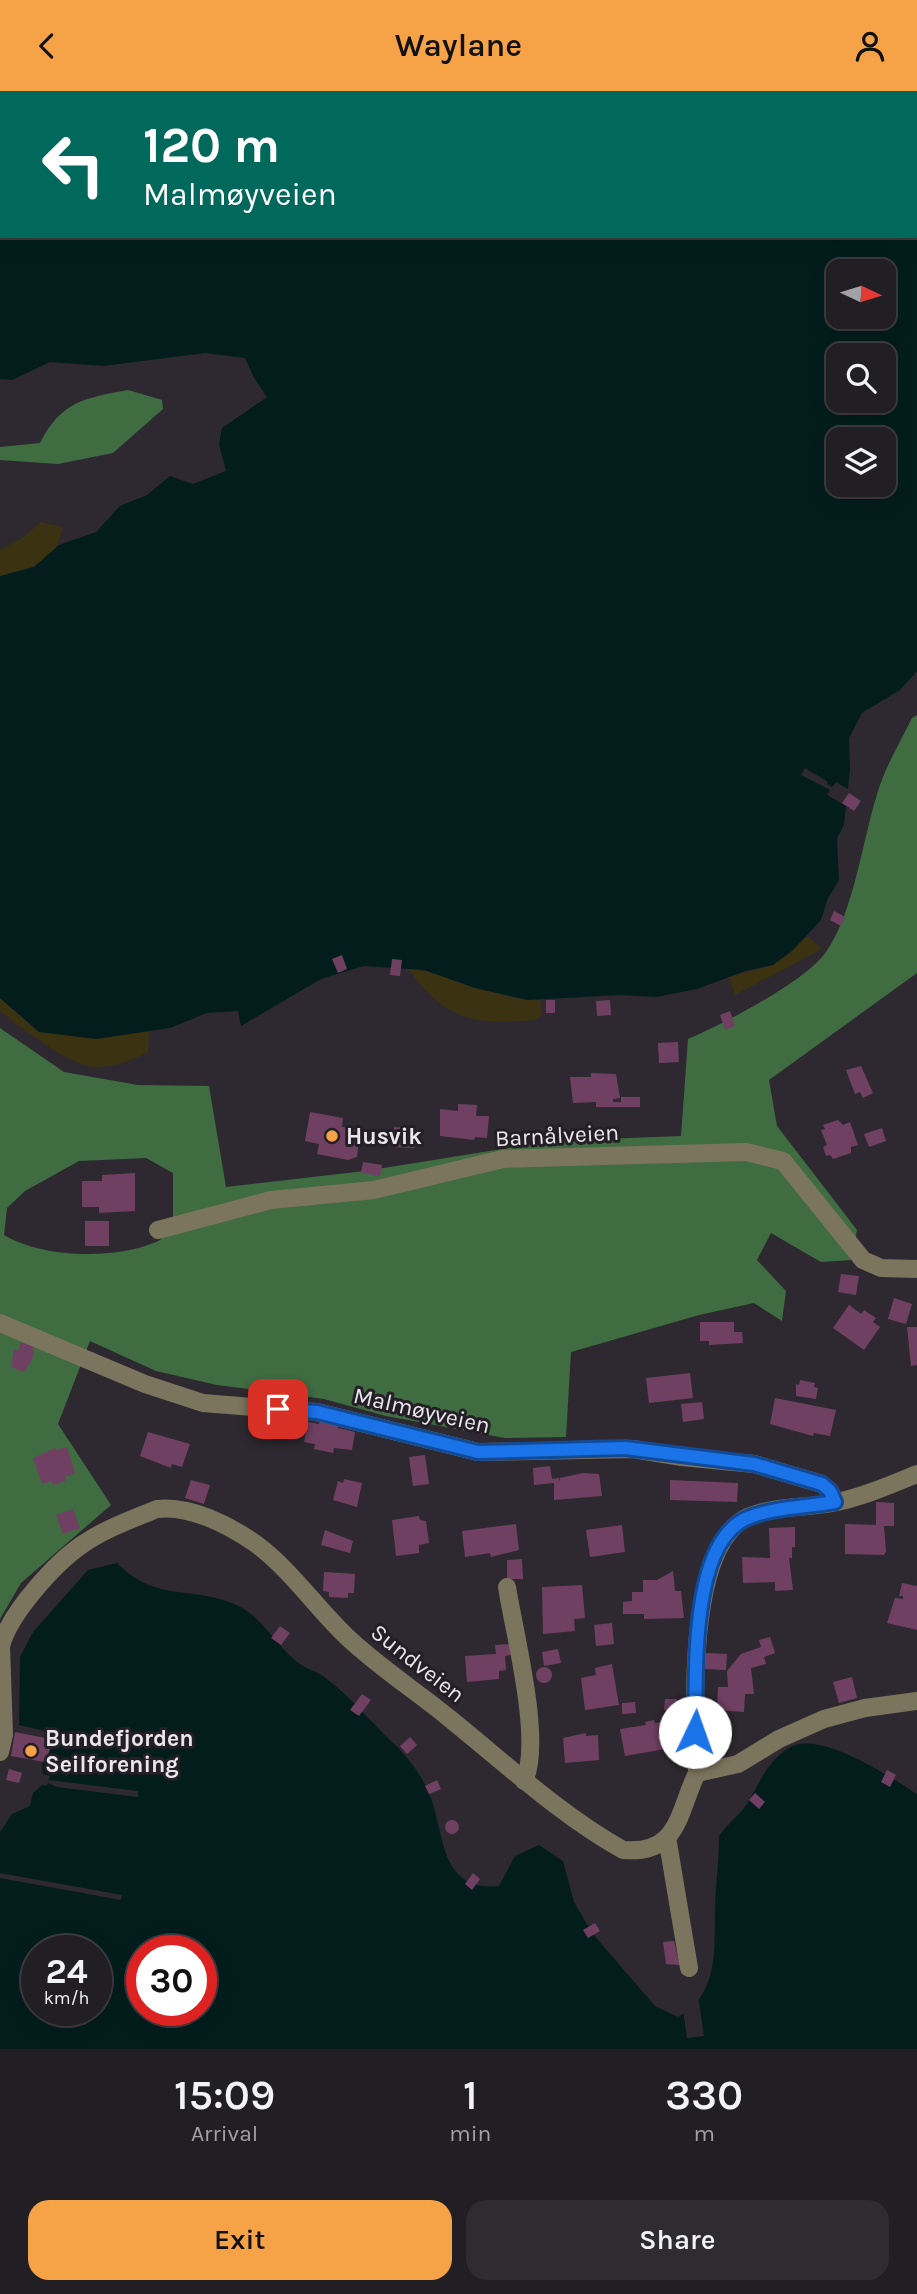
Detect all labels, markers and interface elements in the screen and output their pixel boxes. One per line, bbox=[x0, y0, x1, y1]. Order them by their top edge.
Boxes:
icon: back bbox=[28, 27, 66, 65]
text: Waylane bbox=[395, 27, 522, 64]
icon: person bbox=[851, 27, 889, 65]
text: 120 m bbox=[143, 117, 280, 174]
icon: left bbox=[28, 119, 119, 210]
text: Malmøyveien bbox=[143, 176, 337, 213]
north arrow bbox=[826, 259, 896, 329]
map controls bbox=[826, 259, 896, 497]
button: search bbox=[826, 343, 896, 413]
button: layers bbox=[826, 427, 896, 497]
street label: Barnålveien bbox=[494, 1119, 620, 1152]
place label: Husvik bbox=[346, 1123, 422, 1150]
marker: Husvik bbox=[324, 1128, 340, 1144]
pin bbox=[248, 1379, 308, 1439]
street label: Malmøyveien bbox=[351, 1382, 493, 1439]
icon: arrive bbox=[259, 1390, 297, 1428]
street label: Sundveien bbox=[366, 1619, 470, 1708]
position arrow bbox=[658, 1695, 732, 1769]
place label: Bundefjorden Seilforening bbox=[45, 1725, 194, 1778]
marker: Bundefjorden Seilforening bbox=[23, 1743, 39, 1759]
speed limit sign: 30 bbox=[126, 1935, 217, 2026]
text: 24 bbox=[46, 1951, 88, 1992]
text: km/h bbox=[44, 1987, 89, 2009]
text: 15:09 bbox=[174, 2070, 275, 2120]
text: 1 bbox=[463, 2070, 478, 2120]
text: 330 bbox=[665, 2070, 743, 2120]
text: Arrival bbox=[191, 2120, 258, 2147]
text: min bbox=[449, 2120, 491, 2147]
text: m bbox=[693, 2120, 715, 2147]
button: Exit bbox=[28, 2200, 452, 2280]
button: Share bbox=[466, 2200, 889, 2280]

